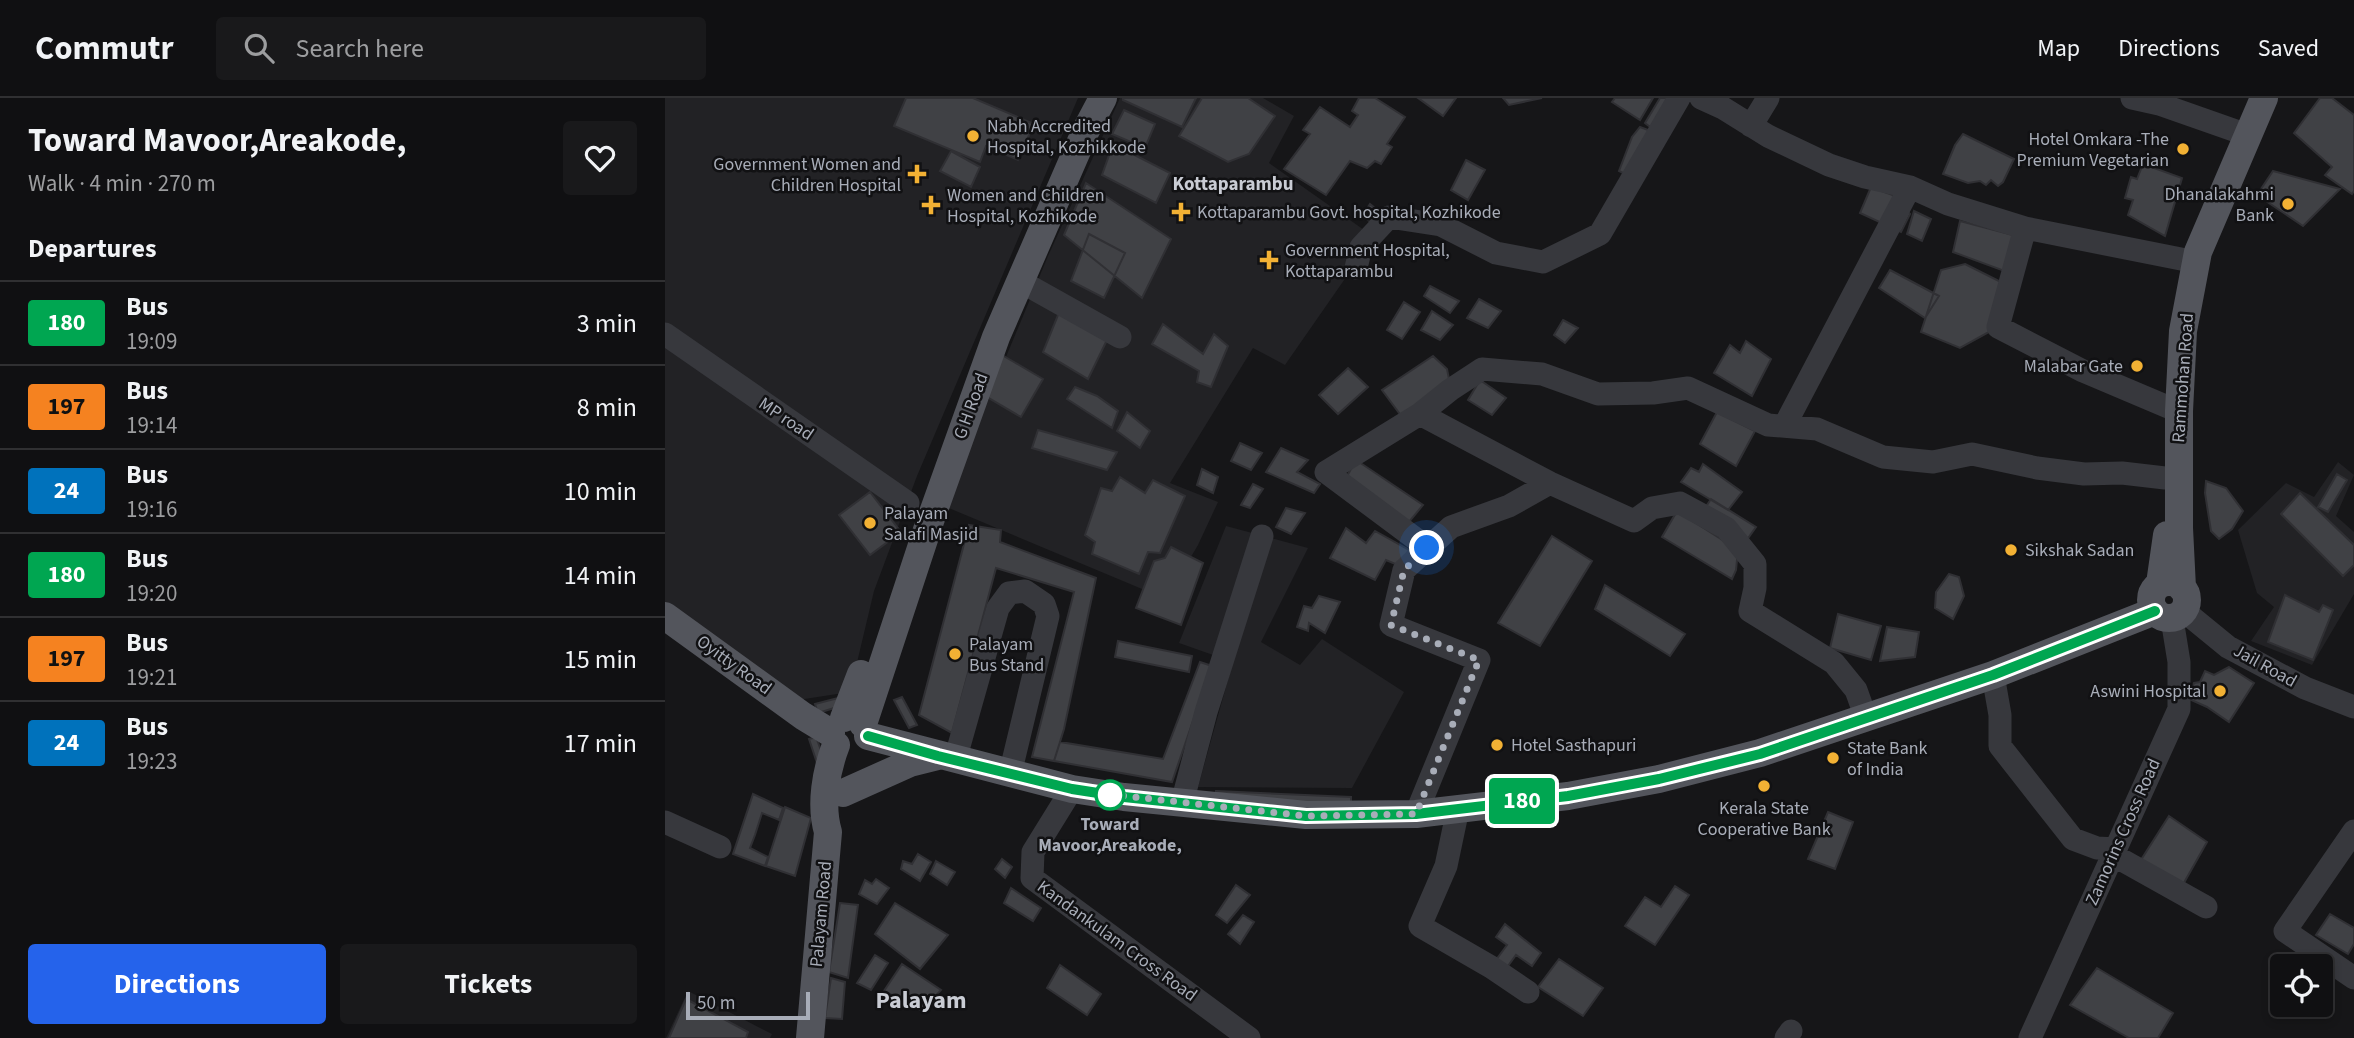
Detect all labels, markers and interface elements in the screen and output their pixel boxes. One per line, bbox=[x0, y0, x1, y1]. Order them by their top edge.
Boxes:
search box bbox=[216, 17, 706, 80]
text: Commutr bbox=[35, 25, 174, 72]
icon: search bbox=[240, 29, 278, 67]
text: Search here bbox=[296, 30, 424, 67]
text: Map bbox=[2037, 31, 2080, 66]
text: Directions bbox=[2118, 31, 2220, 66]
text: Saved bbox=[2258, 31, 2319, 66]
place label: Nabh Accredited Hospital, Kozhikkode bbox=[987, 114, 1146, 160]
text: Toward Mavoor,Areakode, bbox=[28, 117, 406, 164]
button: heart bbox=[563, 121, 637, 195]
place label: Hotel Omkara -The Premium Vegetarian bbox=[2016, 127, 2169, 173]
marker: Nabh Accredited Hospital, Kozhikkode bbox=[965, 128, 981, 144]
marker: Hotel Omkara -The Premium Vegetarian bbox=[2175, 141, 2191, 157]
place label: Government Women and Children Hospital bbox=[713, 152, 901, 198]
marker: Government Women and Children Hospital bbox=[907, 164, 927, 184]
text: Walk · 4 min · 270 m bbox=[28, 167, 216, 200]
district label: Kottaparambu bbox=[1173, 171, 1293, 198]
place label: Dhanalakahmi Bank bbox=[2165, 182, 2274, 228]
place label: Women and Children Hospital, Kozhikode bbox=[947, 183, 1105, 229]
marker: Women and Children Hospital, Kozhikode bbox=[921, 195, 941, 215]
marker: Dhanalakahmi Bank bbox=[2280, 196, 2296, 212]
place label: Kottaparambu Govt. hospital, Kozhikode bbox=[1197, 200, 1501, 225]
marker: Kottaparambu Govt. hospital, Kozhikode bbox=[1171, 202, 1191, 222]
text: Departures bbox=[28, 230, 156, 267]
place label: Government Hospital, Kottaparambu bbox=[1285, 238, 1450, 284]
marker: Government Hospital, Kottaparambu bbox=[1259, 250, 1279, 270]
text: Bus bbox=[126, 288, 168, 325]
text: 180 bbox=[47, 305, 86, 340]
text: 3 min bbox=[577, 305, 637, 342]
street label: Rammohan Road bbox=[2166, 312, 2200, 444]
text: 19:09 bbox=[126, 325, 177, 358]
place label: Malabar Gate bbox=[2024, 354, 2123, 379]
marker: Malabar Gate bbox=[2129, 358, 2145, 374]
street label: G H Road bbox=[948, 369, 994, 443]
text: Bus bbox=[126, 372, 168, 409]
text: 197 bbox=[47, 389, 86, 424]
text: 8 min bbox=[577, 389, 637, 426]
street label: MP road bbox=[754, 391, 818, 447]
text: 19:14 bbox=[126, 409, 177, 442]
text: Bus bbox=[126, 456, 168, 493]
text: 24 bbox=[54, 473, 79, 508]
text: 10 min bbox=[564, 473, 637, 510]
text: 19:16 bbox=[126, 493, 177, 526]
place label: Palayam Salafi Masjid bbox=[884, 501, 978, 547]
marker: Palayam Salafi Masjid bbox=[862, 515, 878, 531]
your location bbox=[1409, 530, 1444, 565]
place label: Sikshak Sadan bbox=[2025, 538, 2134, 563]
text: Bus bbox=[126, 540, 168, 577]
marker: Sikshak Sadan bbox=[2003, 542, 2019, 558]
text: 180 bbox=[47, 557, 86, 592]
text: 14 min bbox=[564, 557, 637, 594]
text: 19:20 bbox=[126, 577, 177, 610]
text: Bus bbox=[126, 624, 168, 661]
street label: Oyitty Road bbox=[691, 629, 777, 701]
place label: Palayam Bus Stand bbox=[969, 632, 1044, 678]
street label: Jail Road bbox=[2229, 638, 2301, 694]
text: 197 bbox=[47, 641, 86, 676]
text: 15 min bbox=[564, 641, 637, 678]
marker: Palayam Bus Stand bbox=[947, 646, 963, 662]
text: 19:21 bbox=[126, 661, 177, 694]
place label: Aswini Hospital bbox=[2090, 679, 2206, 704]
marker: Aswini Hospital bbox=[2212, 683, 2228, 699]
text: Bus bbox=[126, 708, 168, 745]
text: 24 bbox=[54, 725, 79, 760]
text: 17 min bbox=[564, 725, 637, 762]
place label: Hotel Sasthapuri bbox=[1511, 733, 1636, 758]
place label: State Bank of India bbox=[1847, 736, 1928, 782]
marker: Hotel Sasthapuri bbox=[1489, 737, 1505, 753]
text: 19:23 bbox=[126, 745, 177, 778]
marker: State Bank of India bbox=[1825, 750, 1841, 766]
street label: Zamorins Cross Road bbox=[2079, 755, 2167, 909]
line badge: 180 bbox=[1482, 778, 1562, 824]
marker: Kerala State Cooperative Bank bbox=[1756, 778, 1772, 794]
marker: Toward Mavoor,Areakode, bbox=[1095, 780, 1125, 810]
text: 180 bbox=[1503, 783, 1541, 818]
place label: Kerala State Cooperative Bank bbox=[1697, 796, 1831, 842]
place label: Toward Mavoor,Areakode, bbox=[1038, 812, 1182, 858]
street label: Palayam Road bbox=[804, 860, 838, 968]
street label: Kandankulam Cross Road bbox=[1032, 874, 1202, 1008]
button: Directions bbox=[28, 944, 326, 1024]
button: Tickets bbox=[340, 944, 637, 1024]
map controls bbox=[2270, 954, 2333, 1017]
button: locate bbox=[2270, 954, 2333, 1017]
district label: Palayam bbox=[876, 983, 966, 1018]
scale bar bbox=[686, 989, 810, 1021]
text: 50 m bbox=[697, 990, 735, 1017]

